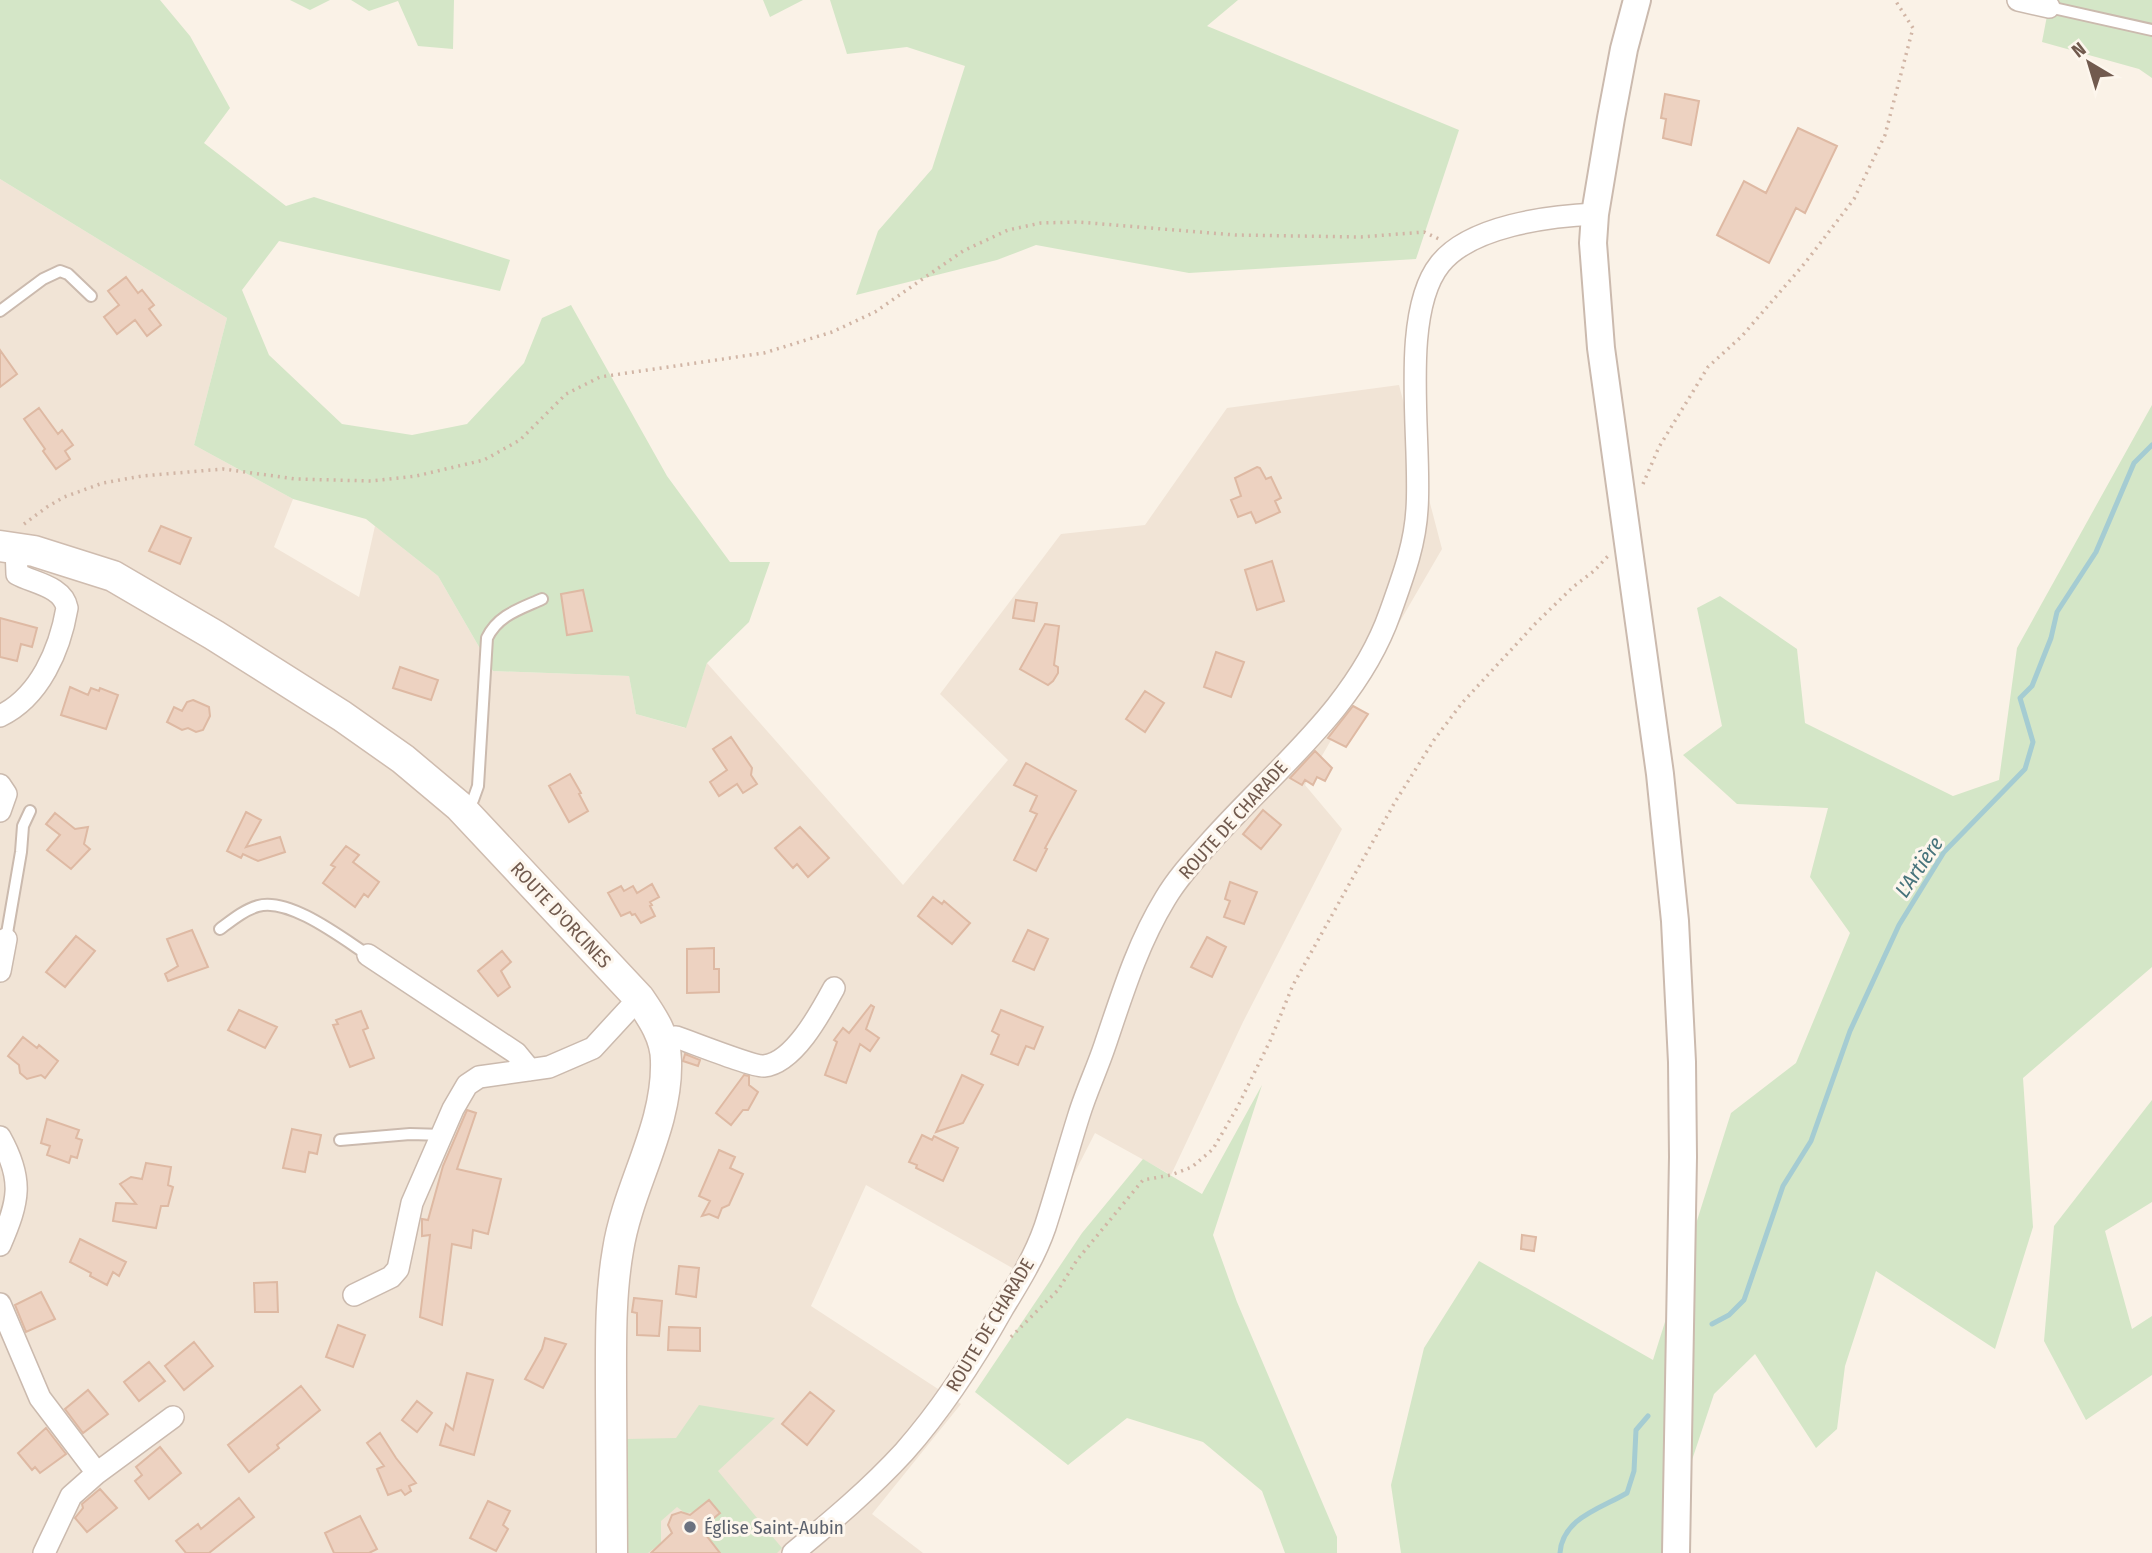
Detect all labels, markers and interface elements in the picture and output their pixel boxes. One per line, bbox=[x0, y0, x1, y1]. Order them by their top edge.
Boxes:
north arrow bbox=[2054, 28, 2124, 98]
text: N bbox=[2067, 37, 2090, 63]
street label: ROUTE DE CHARADE bbox=[1174, 756, 1292, 884]
water label: L'Artière bbox=[1889, 832, 1949, 902]
street label: ROUTE D'ORCINES bbox=[506, 857, 616, 973]
street label: ROUTE DE CHARADE bbox=[941, 1254, 1039, 1396]
place label: Église Saint-Aubin bbox=[704, 1516, 844, 1539]
marker: Église Saint-Aubin bbox=[682, 1519, 698, 1535]

